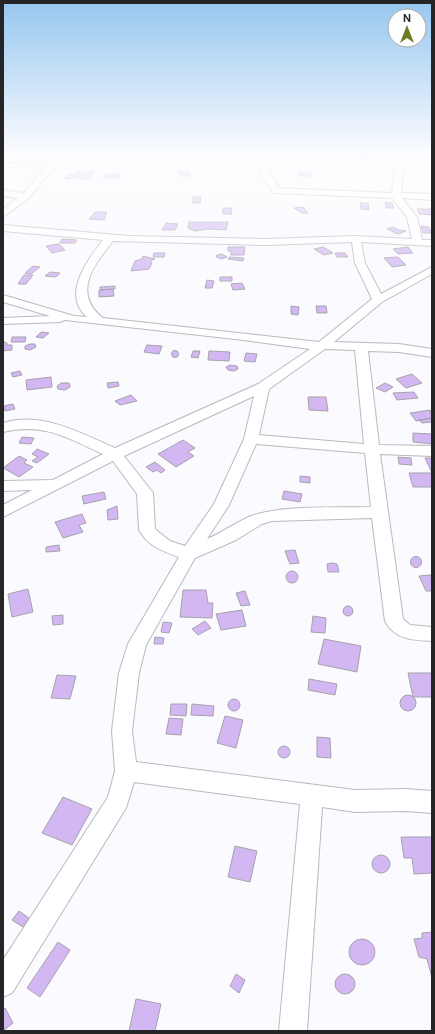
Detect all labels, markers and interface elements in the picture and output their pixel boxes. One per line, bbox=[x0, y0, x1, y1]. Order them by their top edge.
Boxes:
north arrow bbox=[387, 8, 427, 48]
text: N bbox=[403, 11, 411, 25]

